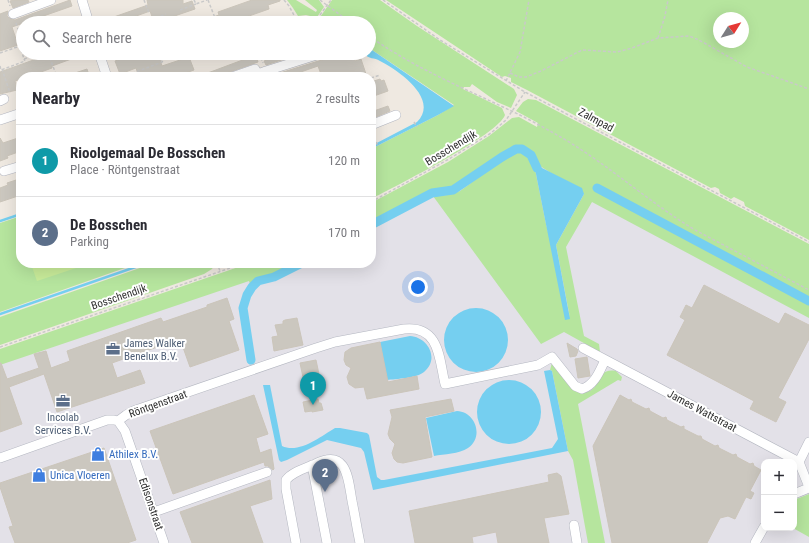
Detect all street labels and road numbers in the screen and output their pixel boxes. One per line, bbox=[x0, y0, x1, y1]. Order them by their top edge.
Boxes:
street label: Zalmpad bbox=[576, 105, 616, 135]
street label: Bosschendijk bbox=[423, 128, 479, 168]
street label: Bosschendijk bbox=[90, 281, 149, 313]
street label: Röntgenstraat bbox=[127, 387, 189, 421]
street label: James Wattstraat bbox=[665, 387, 739, 435]
street label: Edisonstraat bbox=[136, 476, 166, 532]

